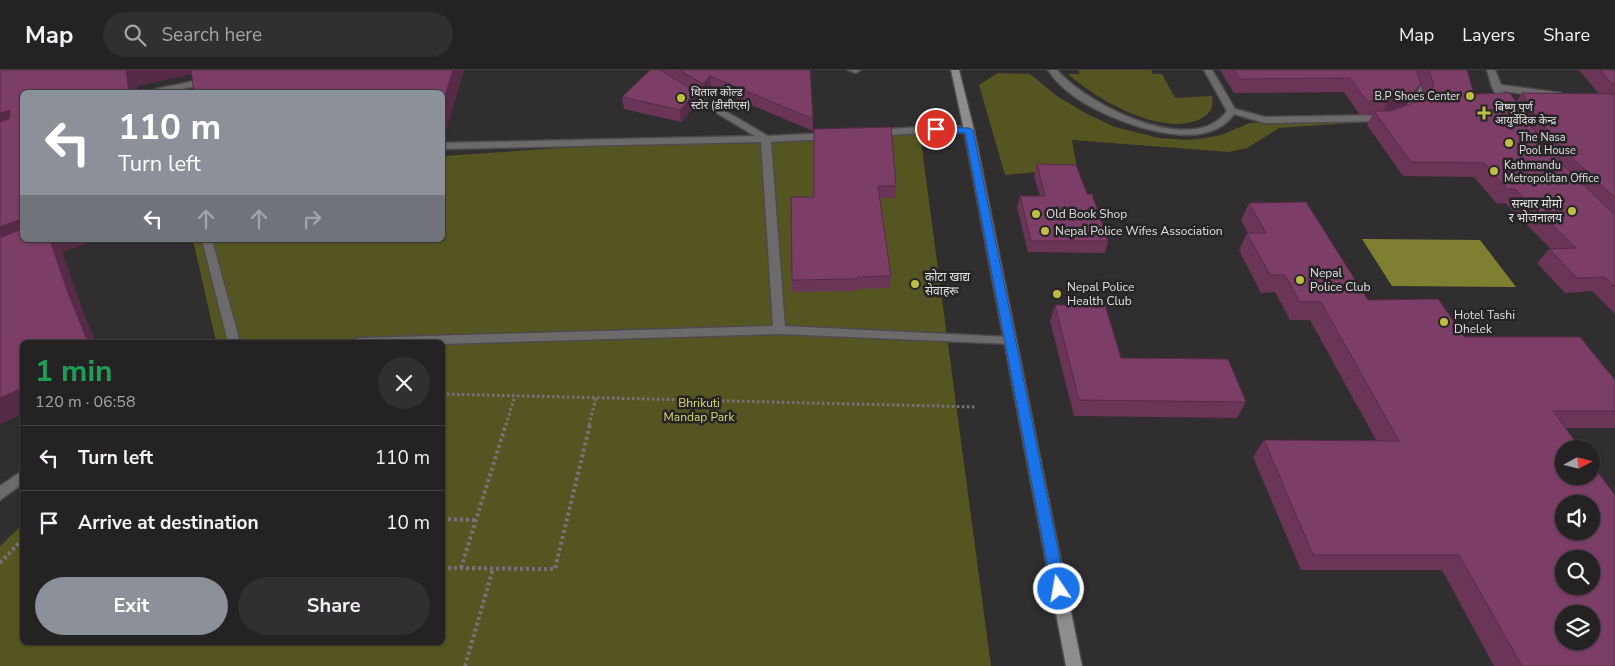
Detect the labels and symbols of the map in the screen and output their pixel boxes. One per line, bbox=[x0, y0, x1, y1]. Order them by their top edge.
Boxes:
place label: धिताल कोल्ड स्टोर (डीसीएस) bbox=[691, 85, 751, 113]
place label: B.P Shoes Center bbox=[1375, 89, 1460, 104]
marker: B.P Shoes Center bbox=[1464, 90, 1476, 102]
marker: धिताल कोल्ड स्टोर (डीसीएस) bbox=[675, 92, 687, 104]
place label: बिष्णु पूर्ण आयुर्वेदिक केन्द्र bbox=[1495, 100, 1557, 128]
marker: बिष्णु पूर्ण आयुर्वेदिक केन्द्र bbox=[1477, 106, 1491, 120]
pin bbox=[915, 108, 957, 150]
place label: The Nasa Pool House bbox=[1519, 130, 1576, 158]
marker: The Nasa Pool House bbox=[1503, 137, 1515, 149]
place label: Kathmandu Metropolitan Office bbox=[1504, 158, 1599, 186]
marker: Kathmandu Metropolitan Office bbox=[1488, 165, 1500, 177]
place label: सन्धार मोमो र भोजनालय bbox=[1509, 196, 1563, 226]
marker: सन्धार मोमो र भोजनालय bbox=[1566, 205, 1578, 217]
place label: Old Book Shop bbox=[1046, 206, 1127, 222]
marker: Old Book Shop bbox=[1030, 208, 1042, 220]
place label: Nepal Police Wifes Association bbox=[1055, 223, 1223, 239]
marker: Nepal Police Wifes Association bbox=[1039, 225, 1051, 237]
place label: Nepal Police Club bbox=[1310, 265, 1371, 295]
place label: कोटा खाद्य सेवाहरू bbox=[925, 269, 970, 299]
marker: Nepal Police Club bbox=[1294, 274, 1306, 286]
marker: कोटा खाद्य सेवाहरू bbox=[909, 278, 921, 290]
place label: Nepal Police Health Club bbox=[1067, 279, 1134, 309]
marker: Nepal Police Health Club bbox=[1051, 288, 1063, 300]
place label: Hotel Tashi Dhelek bbox=[1454, 307, 1515, 337]
marker: Hotel Tashi Dhelek bbox=[1438, 316, 1450, 328]
park label: Bhrikuti Mandap Park bbox=[664, 395, 735, 425]
north arrow bbox=[1555, 440, 1600, 485]
position arrow bbox=[1032, 562, 1084, 614]

